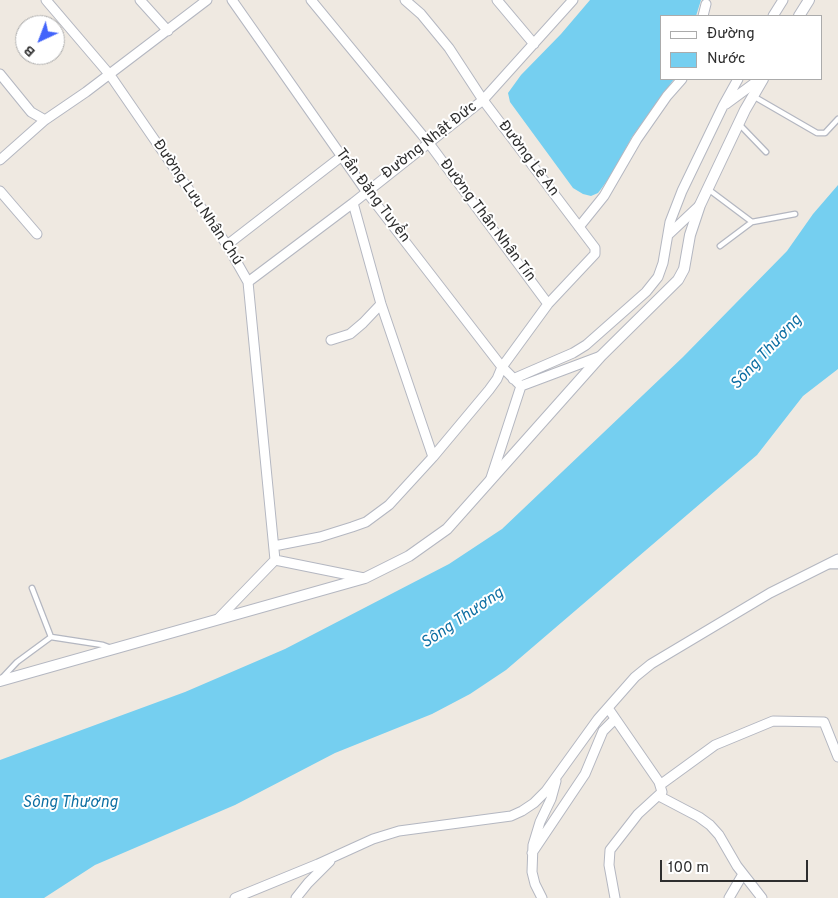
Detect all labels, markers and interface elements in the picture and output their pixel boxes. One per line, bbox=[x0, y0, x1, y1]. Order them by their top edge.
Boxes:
north arrow bbox=[15, 15, 65, 65]
legend bbox=[660, 15, 823, 80]
text: Đường bbox=[707, 25, 755, 44]
text: B bbox=[21, 41, 39, 60]
text: Nước bbox=[707, 50, 746, 69]
street label: Đường Nhật Đức bbox=[379, 98, 481, 184]
street label: Đường Lê An bbox=[494, 118, 562, 200]
street label: Đường Lưu Nhân Chú bbox=[148, 137, 246, 269]
street label: Trần Đăng Tuyển bbox=[331, 145, 413, 247]
street label: Đường Thân Nhân Tín bbox=[435, 156, 539, 286]
water label: Sông Thương bbox=[727, 312, 807, 394]
water label: Sông Thương bbox=[418, 584, 508, 654]
water label: Sông Thương bbox=[22, 794, 118, 814]
scale bar bbox=[663, 850, 810, 882]
text: 100 m bbox=[668, 859, 709, 878]

